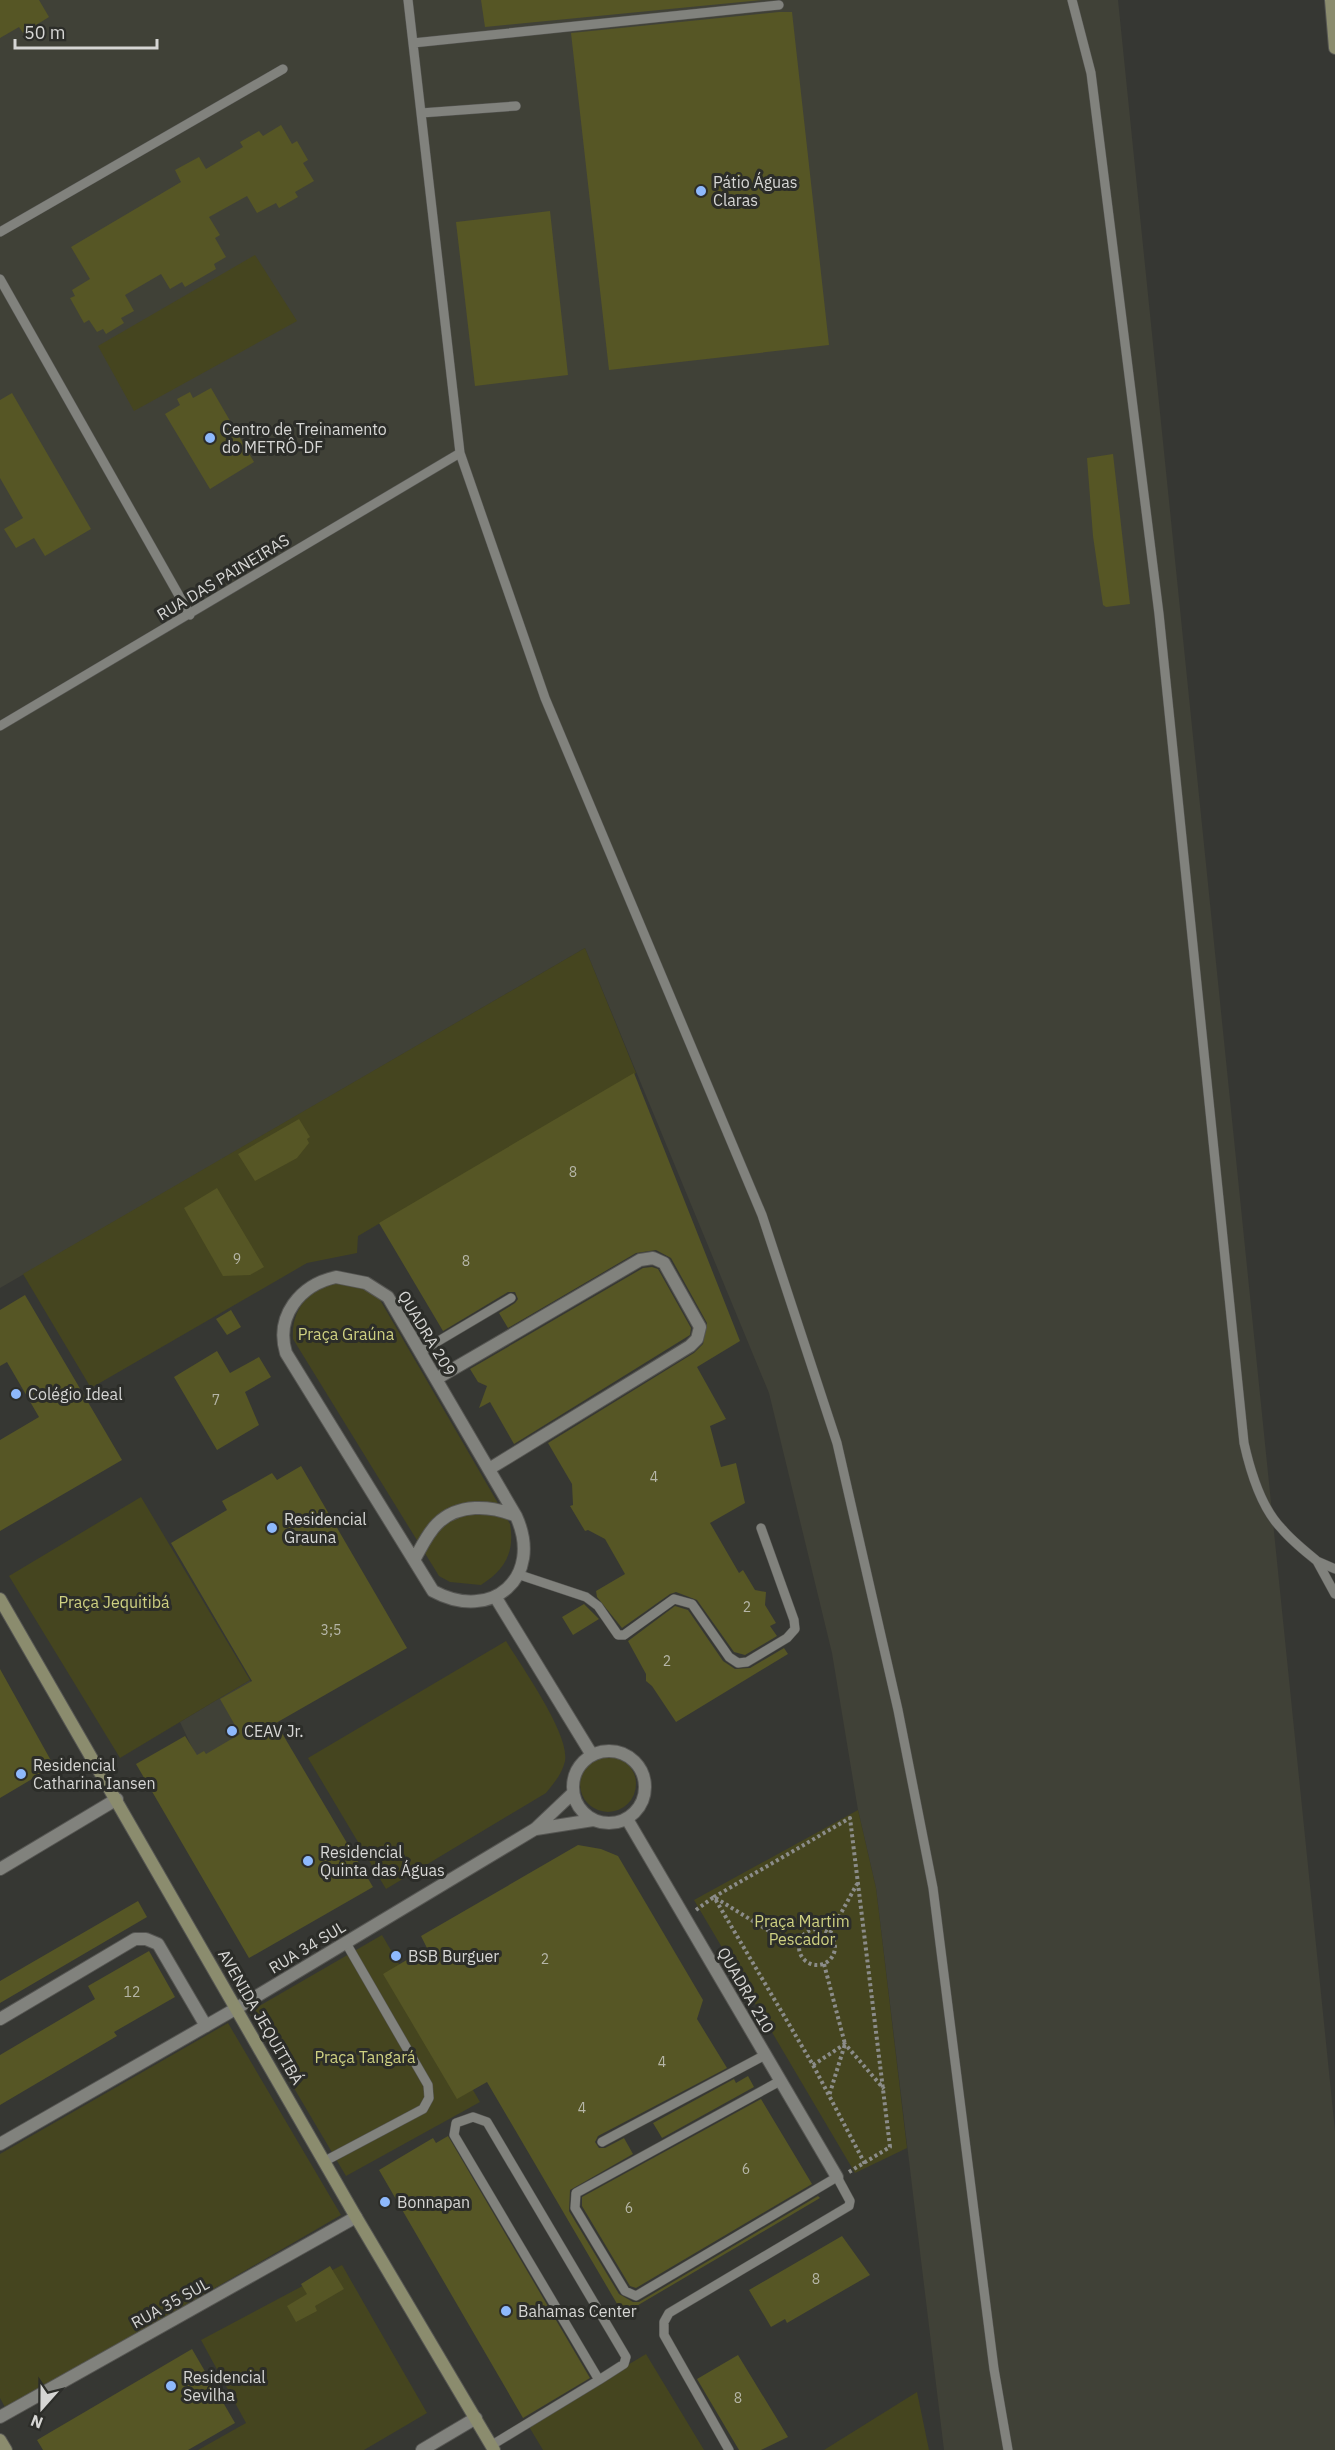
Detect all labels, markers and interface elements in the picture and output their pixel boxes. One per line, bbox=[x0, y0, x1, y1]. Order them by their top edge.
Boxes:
scale bar bbox=[15, 12, 158, 50]
text: 50 m bbox=[24, 21, 66, 44]
place label: Pátio Águas Claras bbox=[713, 171, 798, 210]
marker: Pátio Águas Claras bbox=[694, 184, 708, 198]
place label: Centro de Treinamento do METRÔ-DF bbox=[222, 419, 387, 457]
marker: Centro de Treinamento do METRÔ-DF bbox=[203, 431, 217, 445]
street label: RUA DAS PAINEIRAS bbox=[153, 530, 293, 624]
house number: 8 bbox=[569, 1163, 577, 1181]
house number: 9 bbox=[233, 1250, 241, 1268]
house number: 8 bbox=[462, 1252, 470, 1270]
street label: QUADRA 209 bbox=[394, 1287, 460, 1379]
park label: Praça Graúna bbox=[298, 1324, 395, 1344]
place label: Colégio Ideal bbox=[28, 1384, 123, 1404]
marker: Colégio Ideal bbox=[9, 1387, 23, 1401]
house number: 7 bbox=[212, 1391, 220, 1409]
house number: 4 bbox=[650, 1468, 658, 1486]
place label: Residencial Grauna bbox=[284, 1509, 367, 1547]
marker: Residencial Grauna bbox=[265, 1521, 279, 1535]
park label: Praça Jequitibá bbox=[58, 1592, 170, 1612]
house number: 2 bbox=[743, 1598, 751, 1616]
house number: 3;5 bbox=[321, 1621, 341, 1639]
house number: 2 bbox=[663, 1652, 671, 1670]
place label: CEAV Jr. bbox=[244, 1721, 304, 1741]
marker: CEAV Jr. bbox=[225, 1724, 239, 1738]
place label: Residencial Catharina Iansen bbox=[33, 1755, 156, 1793]
marker: Residencial Catharina Iansen bbox=[14, 1767, 28, 1781]
place label: Residencial Quinta das Águas bbox=[320, 1842, 445, 1880]
marker: Residencial Quinta das Águas bbox=[301, 1854, 315, 1868]
park label: Praça Martim Pescador bbox=[754, 1911, 850, 1949]
street label: RUA 34 SUL bbox=[265, 1916, 349, 1978]
street label: QUADRA 210 bbox=[713, 1943, 779, 2037]
street label: AVENIDA JEQUITIBÁ bbox=[214, 1945, 309, 2088]
place label: BSB Burguer bbox=[408, 1946, 499, 1966]
marker: BSB Burguer bbox=[389, 1949, 403, 1963]
house number: 2 bbox=[541, 1950, 549, 1968]
house number: 12 bbox=[124, 1983, 140, 2001]
park label: Praça Tangará bbox=[314, 2047, 416, 2067]
house number: 4 bbox=[658, 2053, 666, 2071]
house number: 4 bbox=[578, 2099, 586, 2117]
house number: 6 bbox=[742, 2160, 750, 2178]
place label: Bonnapan bbox=[397, 2192, 470, 2212]
marker: Bonnapan bbox=[378, 2195, 392, 2209]
house number: 6 bbox=[625, 2199, 633, 2217]
house number: 8 bbox=[812, 2270, 820, 2288]
street label: RUA 35 SUL bbox=[128, 2273, 212, 2333]
place label: Bahamas Center bbox=[518, 2301, 637, 2321]
marker: Bahamas Center bbox=[499, 2304, 513, 2318]
place label: Residencial Sevilha bbox=[183, 2367, 266, 2405]
north arrow bbox=[12, 2378, 72, 2438]
marker: Residencial Sevilha bbox=[164, 2379, 178, 2393]
house number: 8 bbox=[734, 2389, 742, 2407]
text: N bbox=[28, 2411, 46, 2433]

